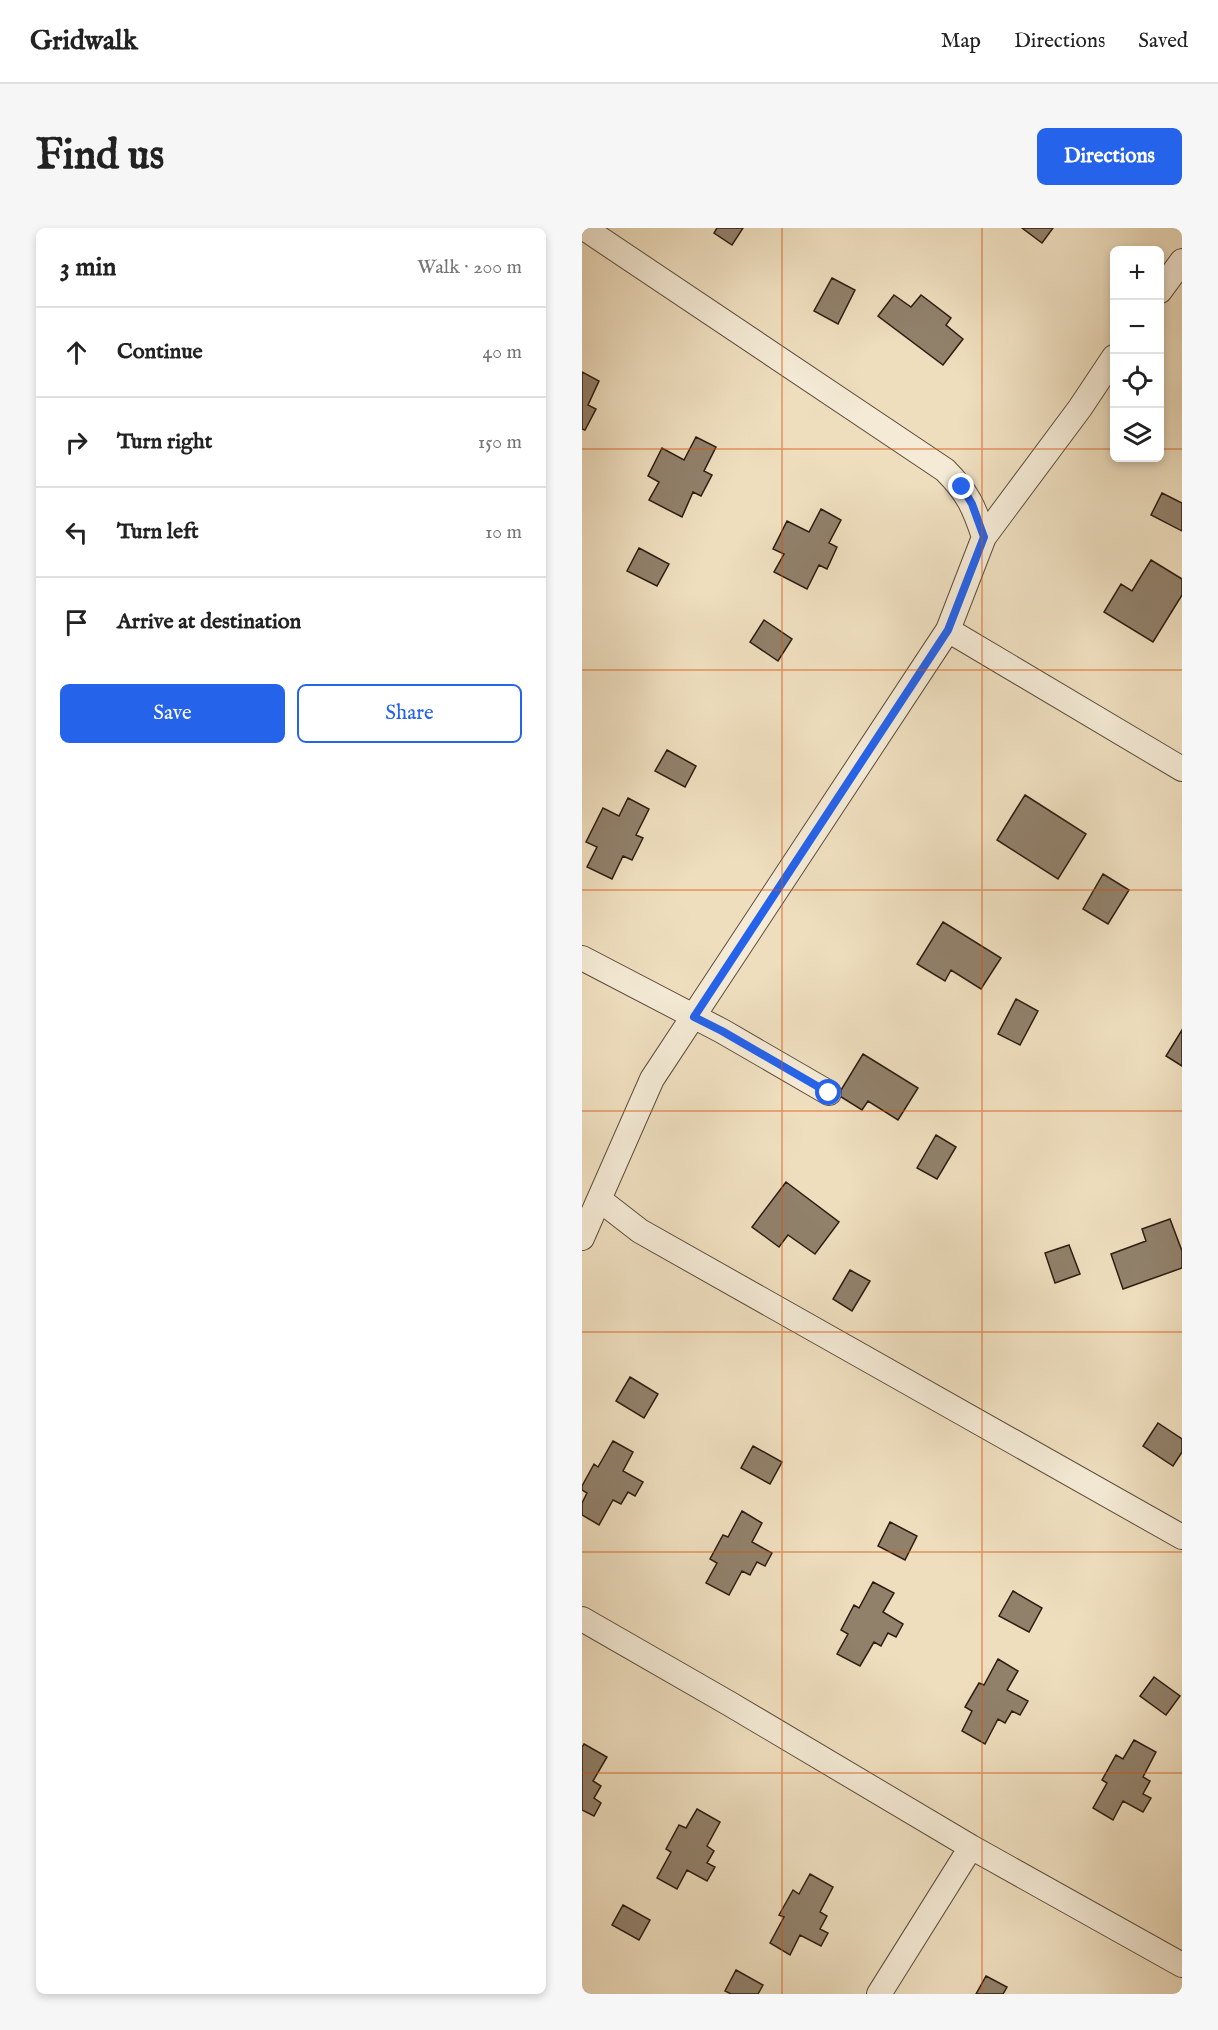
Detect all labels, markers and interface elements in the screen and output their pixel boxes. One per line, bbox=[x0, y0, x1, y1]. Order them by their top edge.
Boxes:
text: Gridwalk bbox=[30, 24, 138, 59]
text: Map bbox=[941, 28, 981, 55]
text: Directions bbox=[1014, 28, 1105, 55]
text: Saved bbox=[1138, 28, 1188, 55]
button: Directions bbox=[1037, 128, 1182, 185]
text: Find us bbox=[36, 130, 164, 183]
map controls bbox=[1110, 246, 1164, 462]
button: + bbox=[1110, 246, 1164, 300]
text: 3 min bbox=[60, 251, 116, 284]
text: Walk · 200 m bbox=[417, 255, 522, 280]
button: − bbox=[1110, 300, 1164, 354]
icon: ahead bbox=[60, 336, 93, 369]
text: Continue bbox=[117, 338, 203, 366]
text: 40 m bbox=[483, 340, 522, 365]
button: locate bbox=[1110, 354, 1164, 408]
button: layers bbox=[1110, 408, 1164, 462]
icon: right bbox=[60, 426, 93, 459]
text: Turn right bbox=[117, 428, 212, 456]
text: 150 m bbox=[478, 430, 522, 455]
route end bbox=[948, 473, 974, 499]
icon: left bbox=[60, 516, 93, 549]
text: Turn left bbox=[117, 518, 199, 546]
text: 10 m bbox=[485, 520, 522, 545]
icon: arrive bbox=[60, 606, 93, 639]
text: Arrive at destination bbox=[117, 608, 301, 636]
button: Save bbox=[60, 684, 285, 743]
button: Share bbox=[297, 684, 522, 743]
route start bbox=[815, 1079, 841, 1105]

